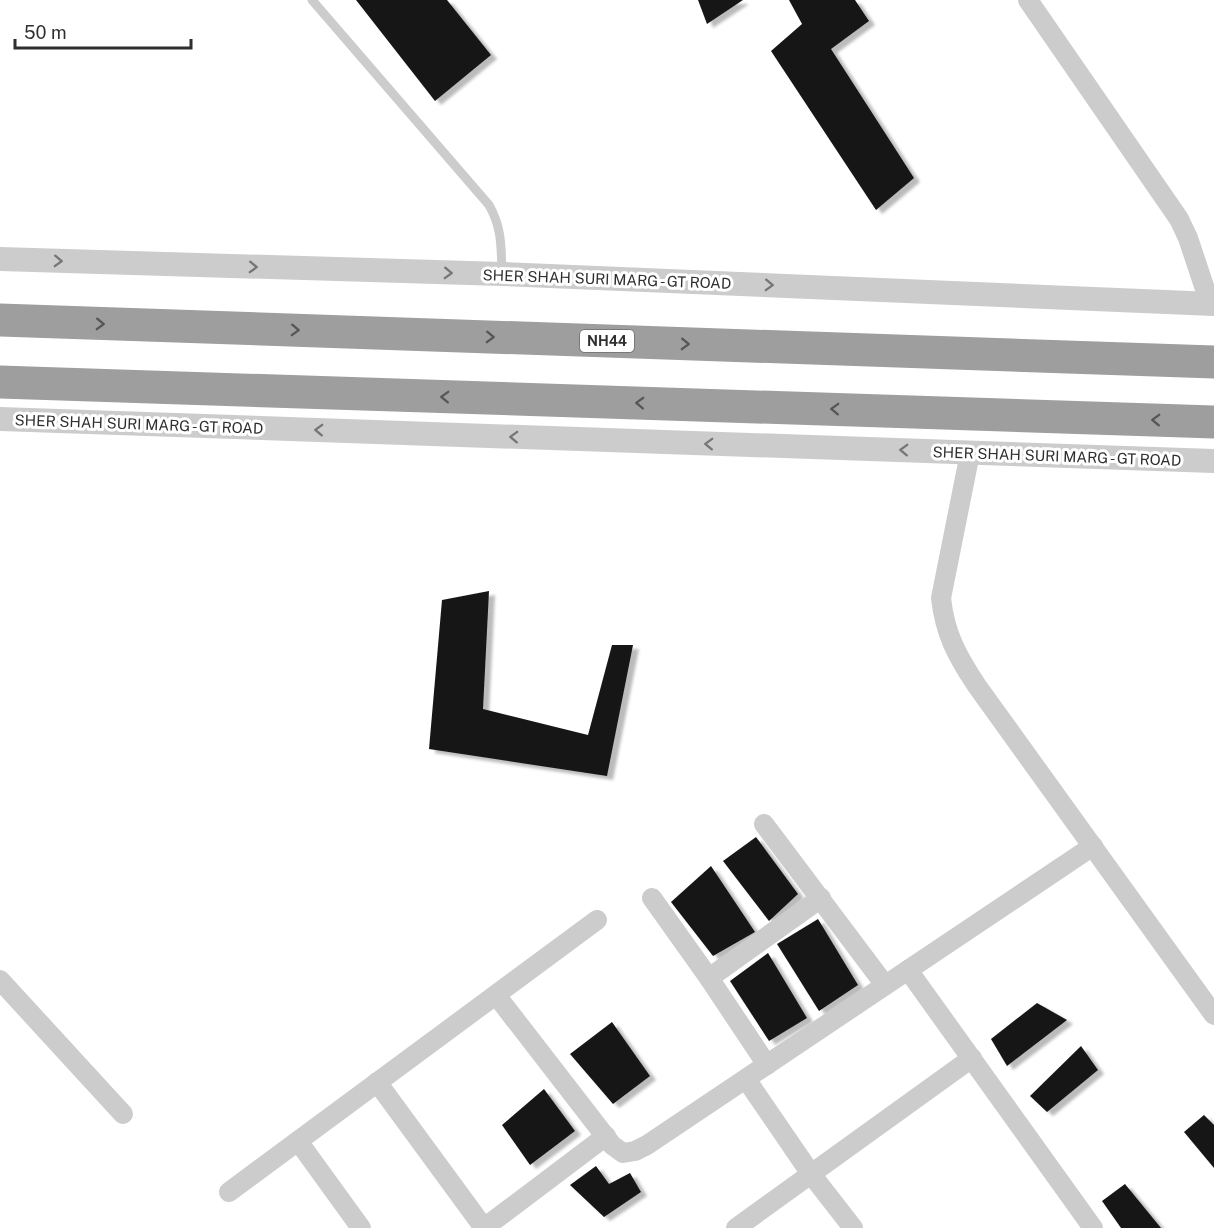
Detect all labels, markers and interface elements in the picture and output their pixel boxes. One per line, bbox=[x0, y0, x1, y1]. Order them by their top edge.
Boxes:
scale bar bbox=[15, 12, 190, 50]
text: 50 m bbox=[24, 22, 67, 43]
one-way arrow bbox=[54, 255, 63, 267]
one-way arrow bbox=[249, 261, 258, 273]
one-way arrow bbox=[444, 266, 453, 279]
street label: SHER SHAH SURI MARG - GT ROAD bbox=[482, 266, 732, 292]
one-way arrow bbox=[765, 279, 774, 292]
one-way arrow bbox=[96, 317, 105, 330]
one-way arrow bbox=[291, 324, 300, 337]
road number: NH44 bbox=[580, 330, 634, 352]
one-way arrow bbox=[486, 331, 495, 343]
one-way arrow bbox=[681, 337, 690, 350]
one-way arrow bbox=[440, 390, 449, 403]
one-way arrow bbox=[635, 397, 644, 409]
one-way arrow bbox=[830, 403, 839, 416]
street label: SHER SHAH SURI MARG - GT ROAD bbox=[14, 411, 264, 437]
one-way arrow bbox=[1151, 413, 1160, 426]
one-way arrow bbox=[315, 424, 324, 437]
one-way arrow bbox=[509, 431, 518, 443]
one-way arrow bbox=[704, 437, 713, 450]
street label: SHER SHAH SURI MARG - GT ROAD bbox=[932, 443, 1182, 469]
one-way arrow bbox=[899, 444, 908, 457]

